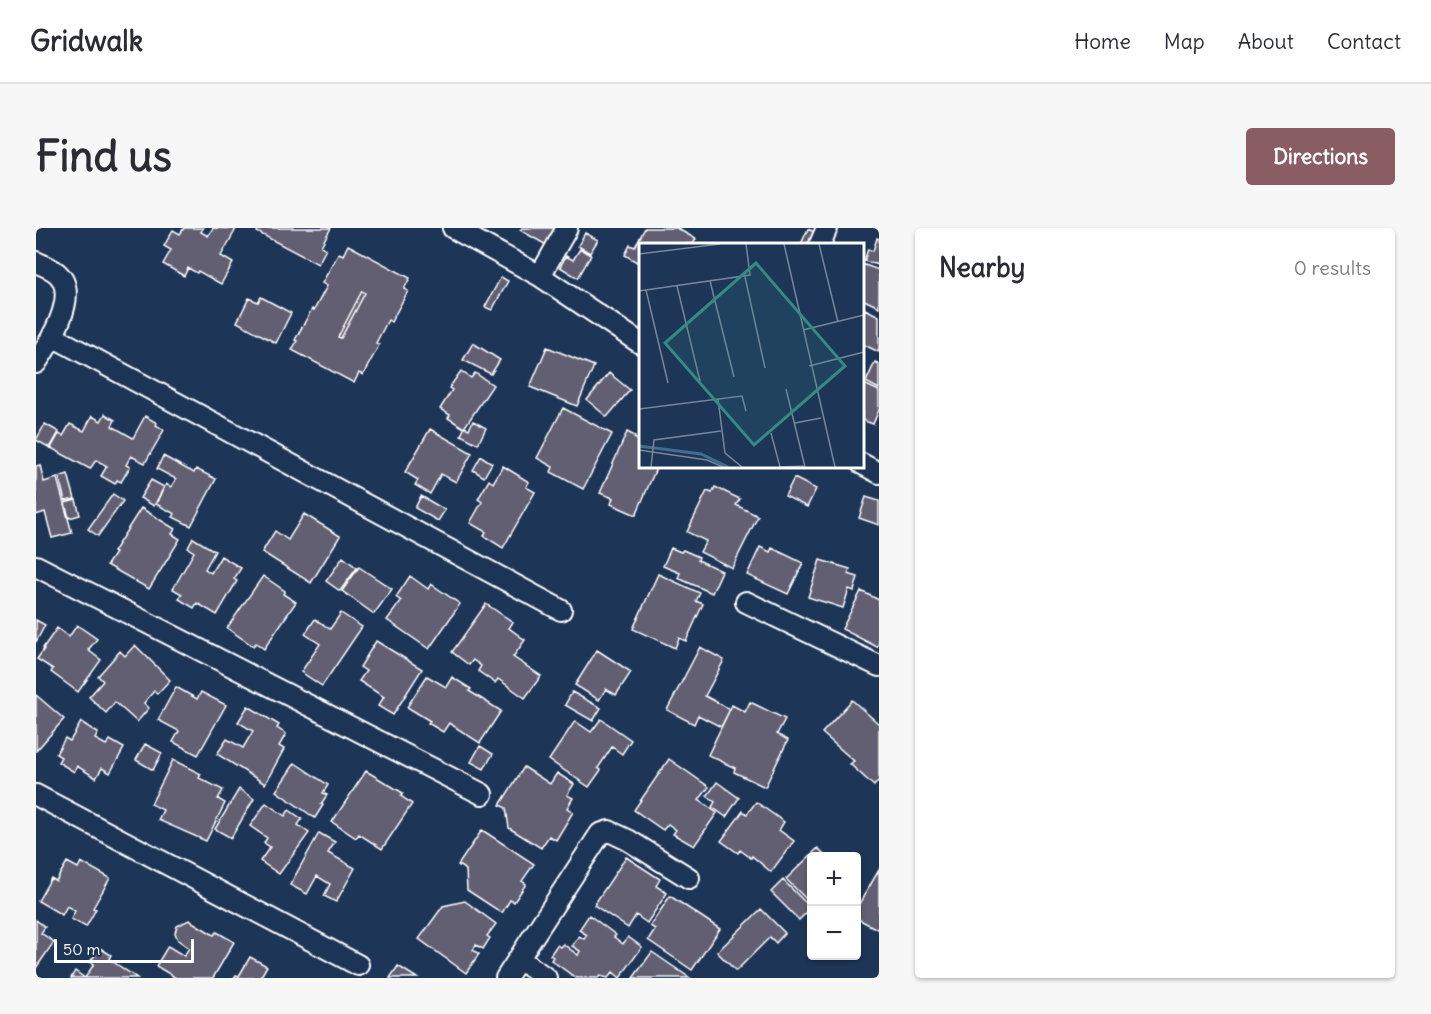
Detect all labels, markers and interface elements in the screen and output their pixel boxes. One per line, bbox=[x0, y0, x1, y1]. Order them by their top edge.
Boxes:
text: Gridwalk bbox=[30, 23, 143, 59]
text: Home bbox=[1074, 28, 1131, 55]
text: Map bbox=[1164, 28, 1205, 55]
text: About bbox=[1238, 28, 1294, 55]
text: Contact bbox=[1327, 28, 1401, 55]
button: Directions bbox=[1246, 128, 1395, 185]
text: Find us bbox=[36, 130, 172, 182]
inset map bbox=[639, 243, 864, 468]
text: Nearby bbox=[939, 251, 1025, 284]
text: 0 results bbox=[1294, 255, 1371, 280]
map controls bbox=[807, 852, 861, 960]
button: + bbox=[807, 852, 861, 906]
button: − bbox=[807, 906, 861, 960]
scale bar bbox=[54, 936, 194, 964]
text: 50 m bbox=[63, 939, 101, 959]

